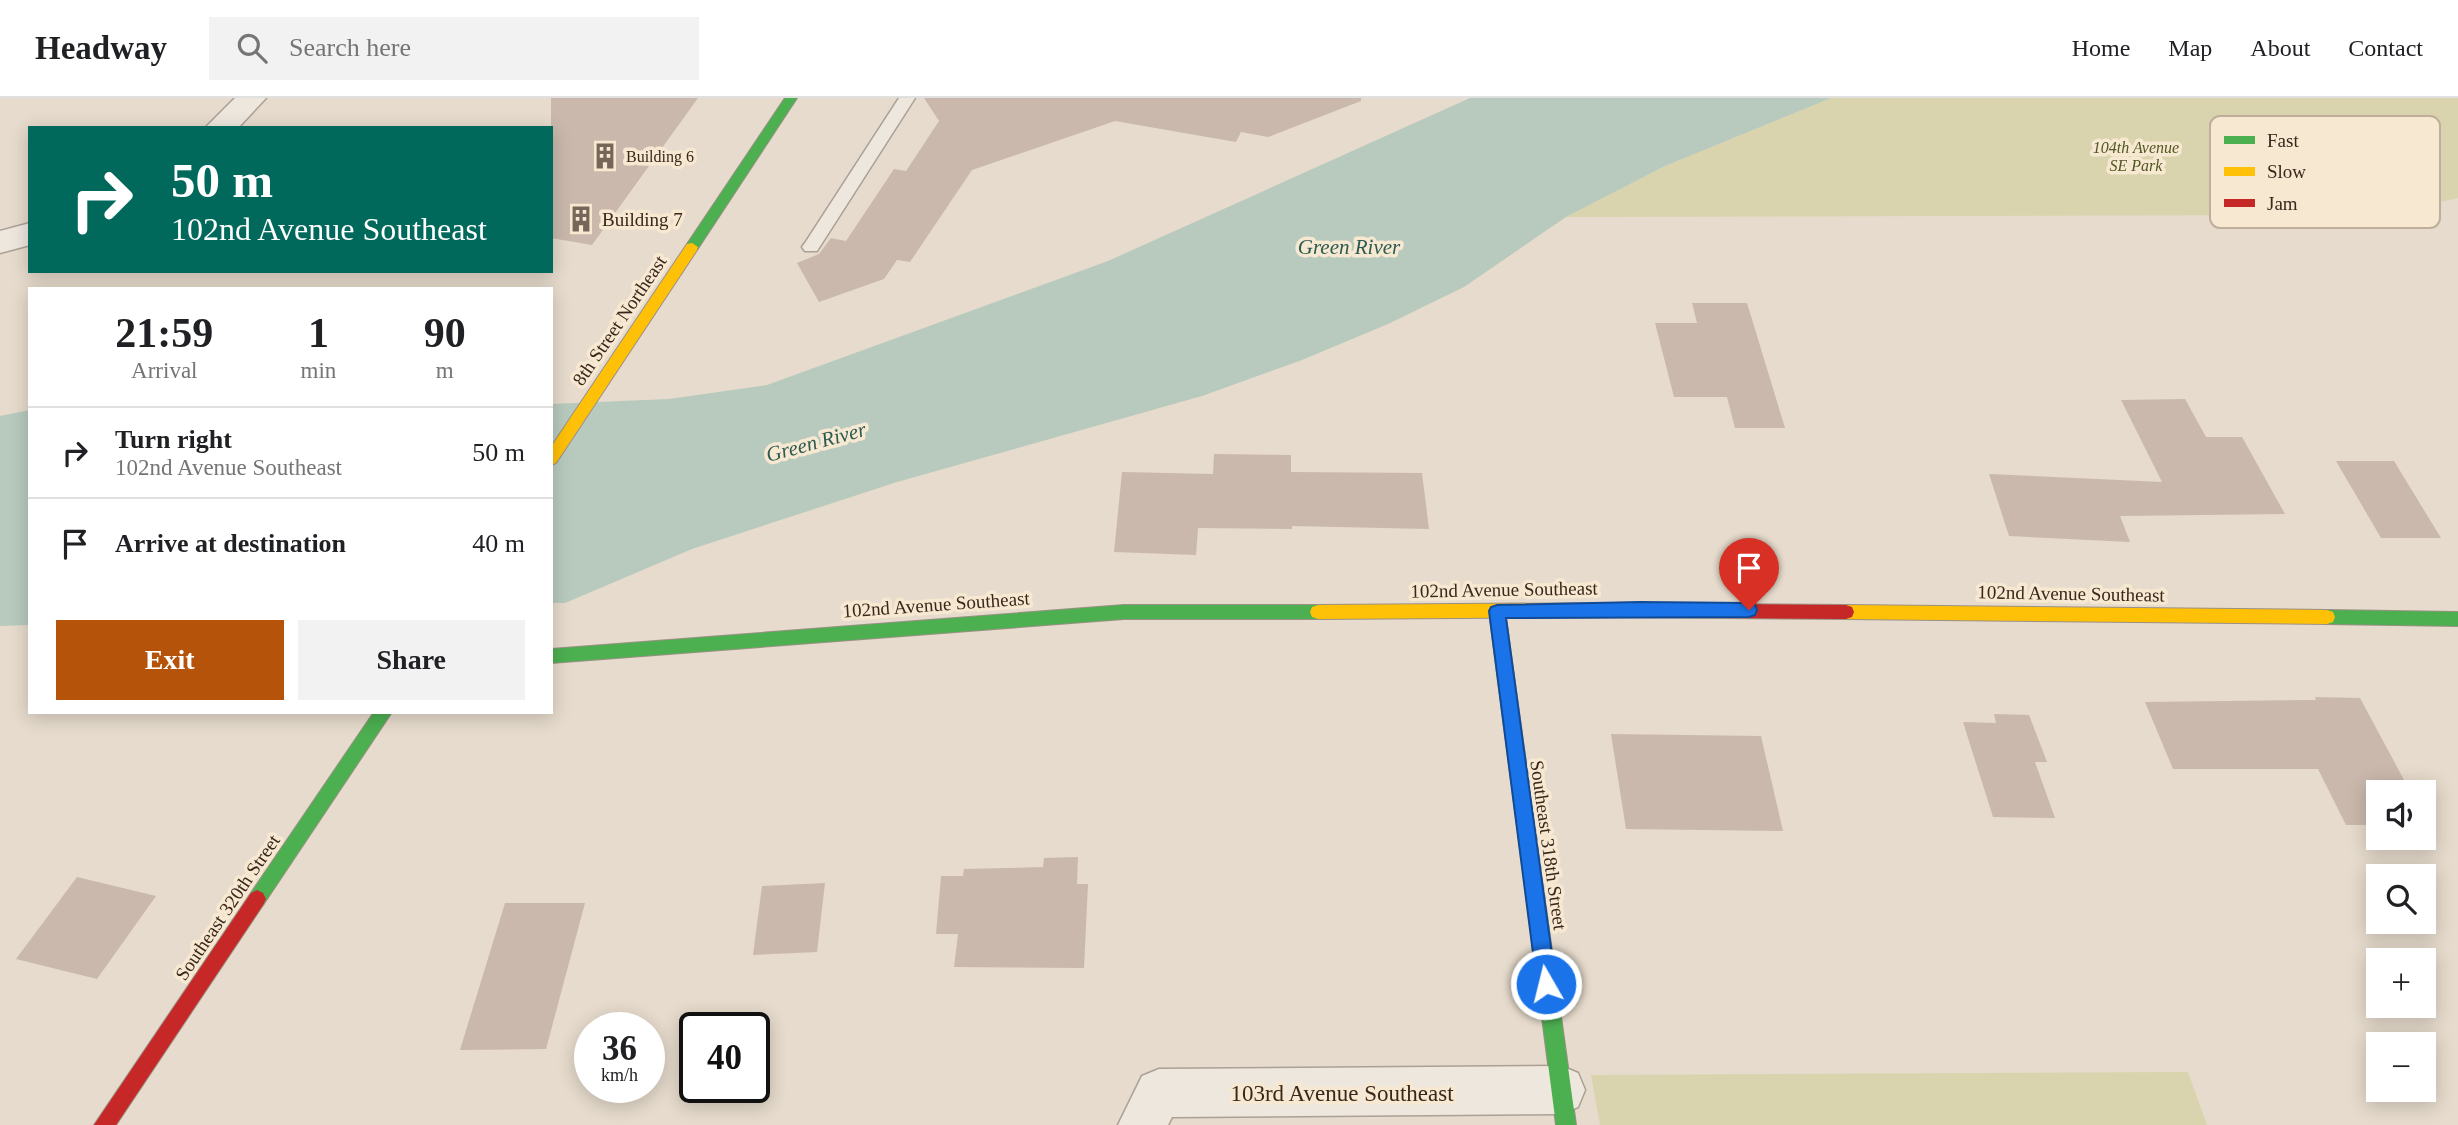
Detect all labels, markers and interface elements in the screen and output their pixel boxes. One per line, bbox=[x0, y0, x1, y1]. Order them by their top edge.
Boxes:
search box bbox=[209, 17, 699, 80]
icon: search bbox=[233, 29, 271, 67]
text: Headway bbox=[35, 30, 167, 66]
text: Search here bbox=[289, 33, 411, 62]
text: Home bbox=[2072, 35, 2130, 61]
text: Map bbox=[2168, 35, 2212, 61]
text: About bbox=[2250, 35, 2310, 61]
text: Contact bbox=[2348, 35, 2423, 61]
legend bbox=[2210, 116, 2440, 228]
text: Fast bbox=[2267, 130, 2299, 151]
park label: 104th Avenue SE Park bbox=[2093, 139, 2179, 174]
building icon: Building 6 bbox=[590, 141, 620, 171]
place label: Building 6 bbox=[626, 148, 694, 166]
text: 50 m bbox=[171, 153, 273, 208]
icon: right bbox=[56, 154, 147, 245]
text: Slow bbox=[2267, 161, 2306, 182]
text: Jam bbox=[2267, 193, 2298, 214]
building icon: Building 7 bbox=[566, 204, 596, 234]
place label: Building 7 bbox=[602, 209, 683, 230]
text: 102nd Avenue Southeast bbox=[171, 211, 487, 247]
water label: Green River bbox=[1298, 235, 1401, 259]
street label: 8th Street Northeast bbox=[568, 251, 671, 389]
text: 21:59 bbox=[115, 310, 213, 356]
text: 1 bbox=[308, 310, 329, 356]
text: 90 bbox=[424, 310, 466, 356]
text: Arrival bbox=[131, 358, 198, 383]
text: min bbox=[301, 358, 336, 383]
text: m bbox=[436, 358, 454, 383]
water label: Green River bbox=[763, 417, 869, 467]
text: Turn right bbox=[115, 425, 232, 454]
icon: right bbox=[56, 434, 94, 472]
text: 50 m bbox=[472, 438, 525, 467]
text: 102nd Avenue Southeast bbox=[115, 455, 342, 480]
icon: arrive bbox=[56, 525, 94, 563]
text: Arrive at destination bbox=[115, 529, 346, 558]
text: 40 m bbox=[472, 529, 525, 558]
pin bbox=[1719, 538, 1779, 610]
icon: arrive bbox=[1730, 549, 1768, 587]
street label: 102nd Avenue Southeast bbox=[1410, 577, 1599, 602]
street label: 102nd Avenue Southeast bbox=[1977, 581, 2166, 606]
street label: 102nd Avenue Southeast bbox=[842, 587, 1031, 622]
button: Exit bbox=[56, 620, 284, 700]
button: Share bbox=[298, 620, 525, 700]
street label: Southeast 318th Street bbox=[1526, 759, 1571, 932]
map controls bbox=[2366, 780, 2436, 1102]
button: sound bbox=[2366, 780, 2436, 850]
street label: Southeast 320th Street bbox=[171, 830, 284, 984]
button: search bbox=[2366, 864, 2436, 934]
position arrow bbox=[1509, 947, 1583, 1021]
button: + bbox=[2366, 948, 2436, 1018]
speed limit sign: 40 bbox=[679, 1012, 770, 1103]
text: 36 bbox=[602, 1029, 637, 1068]
button: − bbox=[2366, 1032, 2436, 1102]
text: km/h bbox=[601, 1065, 638, 1085]
street label: 103rd Avenue Southeast bbox=[1230, 1081, 1454, 1106]

